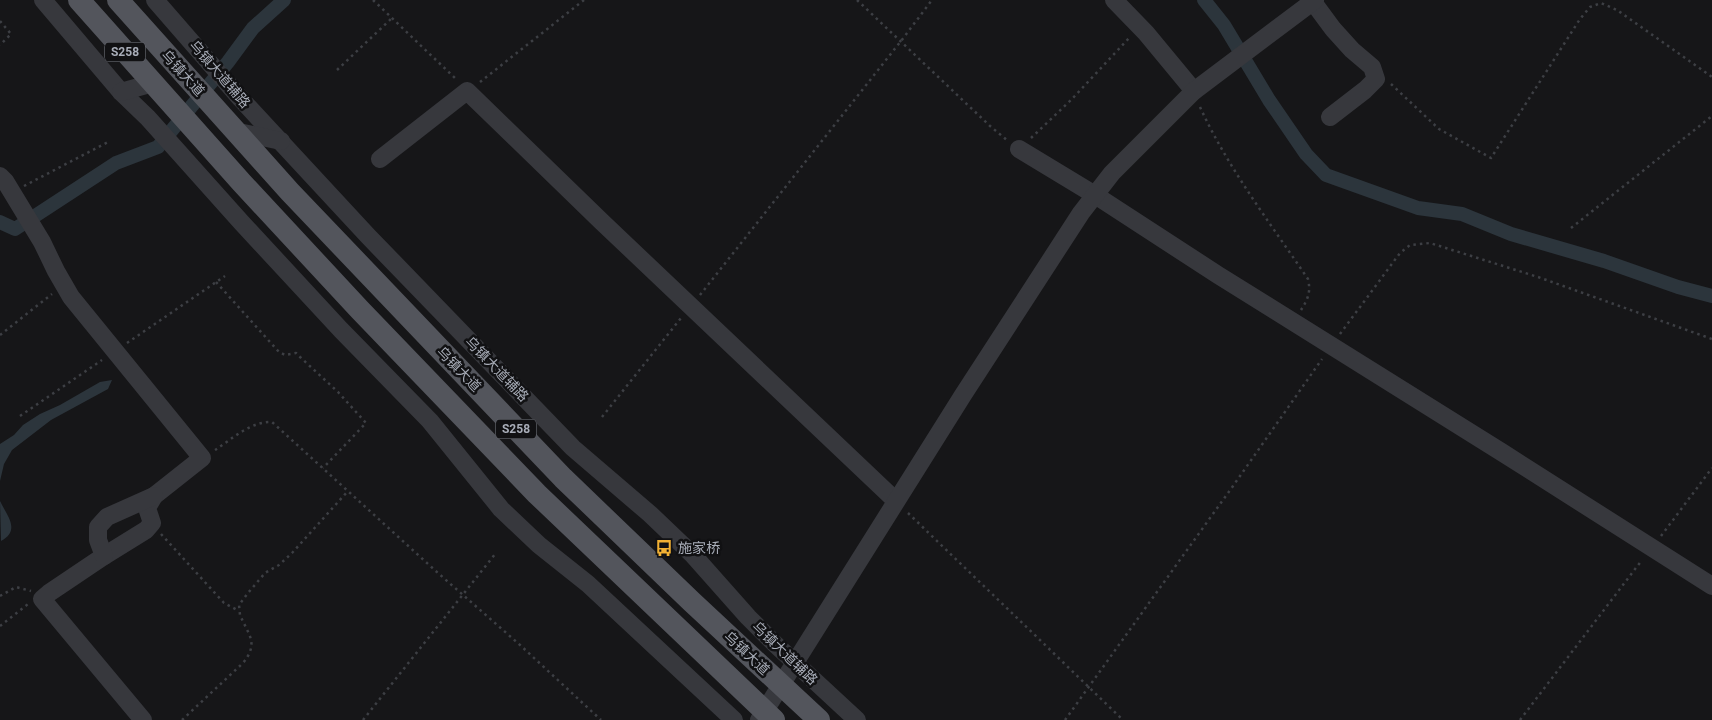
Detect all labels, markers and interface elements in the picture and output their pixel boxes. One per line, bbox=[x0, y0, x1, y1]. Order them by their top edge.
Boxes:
street label: 乌镇大道辅路 bbox=[186, 37, 254, 111]
road number: S258 bbox=[105, 42, 145, 62]
street label: 乌镇大道 bbox=[158, 47, 208, 99]
street label: 乌镇大道辅路 bbox=[462, 333, 532, 405]
street label: 乌镇大道 bbox=[434, 343, 484, 395]
road number: S258 bbox=[496, 419, 536, 438]
bus stop icon: 施家桥 bbox=[654, 538, 674, 558]
place label: 施家桥 bbox=[678, 540, 720, 556]
street label: 乌镇大道辅路 bbox=[749, 618, 821, 688]
street label: 乌镇大道 bbox=[721, 628, 773, 678]

